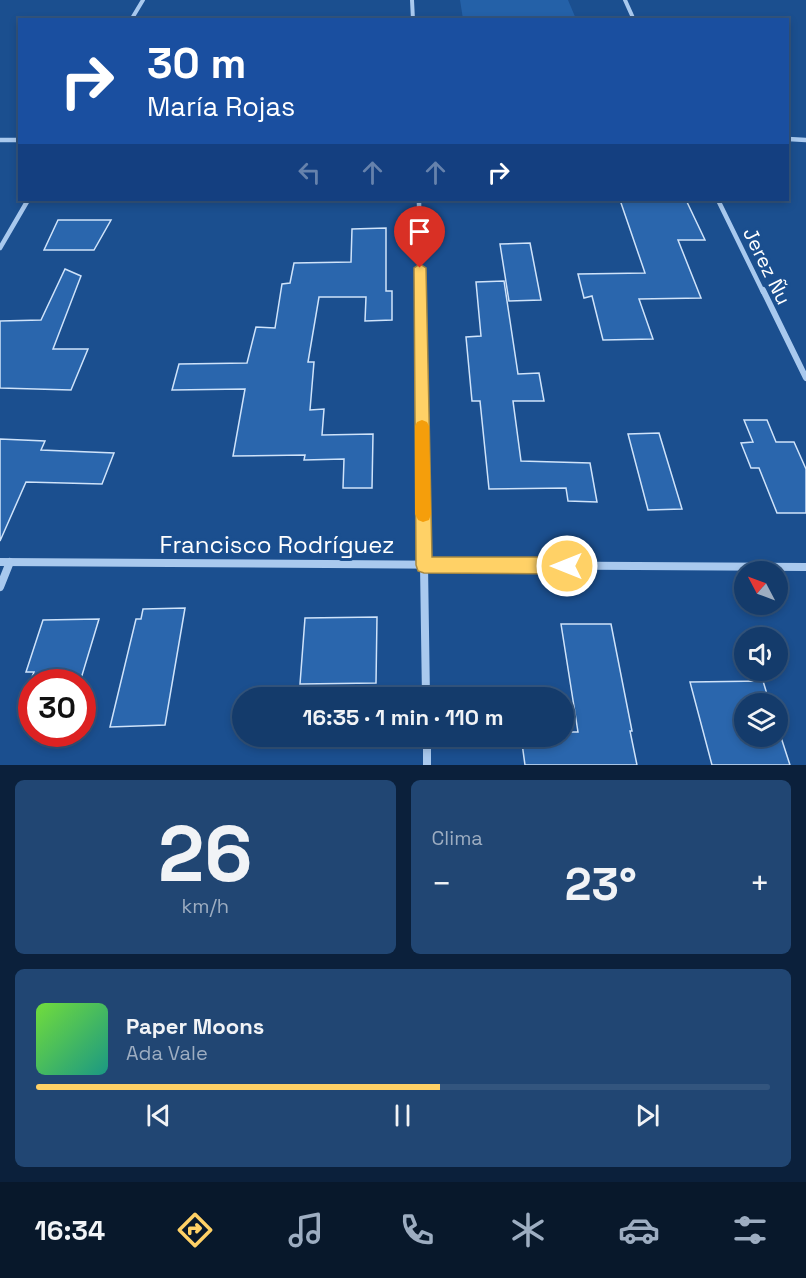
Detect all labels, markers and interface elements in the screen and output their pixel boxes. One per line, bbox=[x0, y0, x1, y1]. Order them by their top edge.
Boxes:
text: 30 m bbox=[147, 37, 246, 90]
icon: right bbox=[48, 42, 126, 120]
text: María Rojas bbox=[147, 89, 295, 124]
icon: left bbox=[293, 156, 326, 189]
icon: ahead bbox=[356, 156, 389, 189]
icon: ahead bbox=[419, 156, 452, 189]
icon: right bbox=[482, 156, 515, 189]
pin bbox=[394, 206, 445, 268]
icon: arrive bbox=[403, 215, 436, 248]
street label: Jerez Ñu bbox=[737, 223, 797, 309]
street label: Francisco Rodríguez bbox=[159, 529, 395, 560]
position arrow bbox=[535, 534, 599, 598]
north arrow bbox=[734, 561, 788, 615]
map controls bbox=[734, 561, 788, 747]
button: sound bbox=[734, 627, 788, 681]
speed limit sign: 30 bbox=[18, 669, 96, 747]
button: layers bbox=[734, 693, 788, 747]
text: 16:35 · 1 min · 110 m bbox=[303, 703, 503, 731]
text: 26 bbox=[158, 804, 253, 904]
text: Clima bbox=[432, 825, 483, 851]
text: 23° bbox=[565, 856, 637, 913]
text: − bbox=[432, 863, 452, 905]
text: + bbox=[750, 863, 770, 905]
text: km/h bbox=[181, 893, 229, 919]
text: Paper Moons bbox=[126, 1012, 264, 1040]
text: Ada Vale bbox=[126, 1040, 208, 1066]
icon: previous bbox=[142, 1099, 175, 1132]
icon: pause bbox=[386, 1099, 419, 1132]
icon: next bbox=[631, 1099, 664, 1132]
icon: directions bbox=[174, 1209, 216, 1251]
icon: music bbox=[285, 1209, 327, 1251]
icon: phone bbox=[396, 1209, 438, 1251]
icon: climate bbox=[507, 1209, 549, 1251]
icon: car bbox=[618, 1209, 660, 1251]
icon: filters bbox=[729, 1209, 771, 1251]
text: 16:34 bbox=[35, 1213, 105, 1248]

